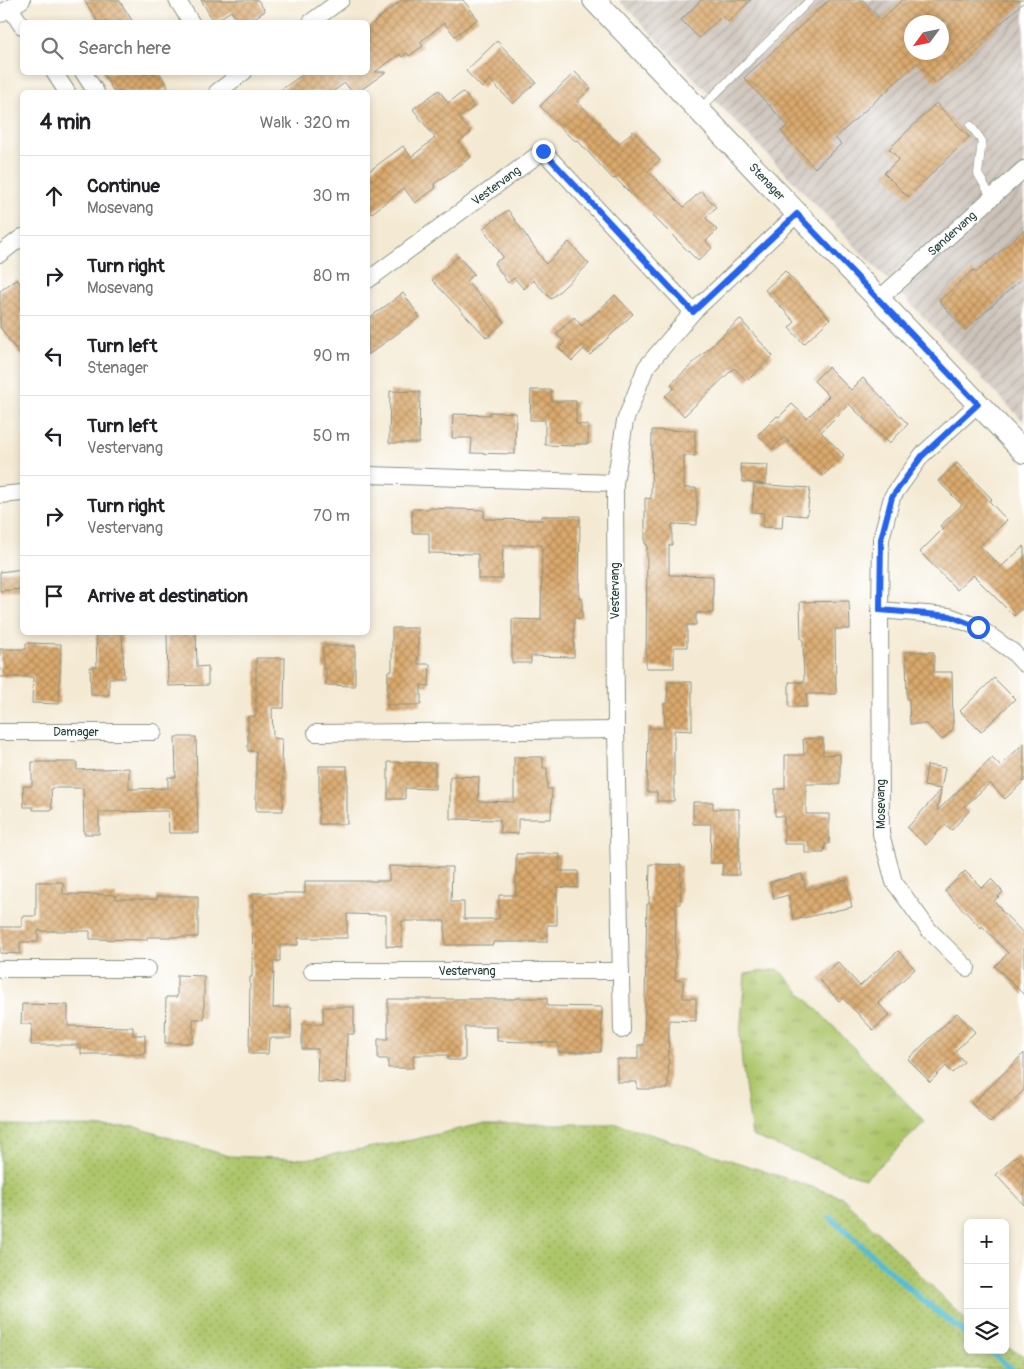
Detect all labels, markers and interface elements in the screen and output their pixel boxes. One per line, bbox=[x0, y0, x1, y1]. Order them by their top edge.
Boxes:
north arrow bbox=[904, 15, 949, 60]
search box bbox=[20, 20, 370, 75]
icon: search bbox=[38, 34, 66, 62]
text: Search here bbox=[78, 36, 171, 60]
text: 4 min bbox=[40, 109, 91, 136]
text: Walk · 320 m bbox=[260, 113, 350, 133]
route end bbox=[532, 140, 555, 163]
street label: Stenager bbox=[746, 160, 789, 204]
street label: Vestervang bbox=[469, 163, 523, 209]
text: Continue bbox=[87, 174, 160, 198]
icon: ahead bbox=[40, 182, 68, 210]
text: 30 m bbox=[312, 186, 350, 206]
text: Mosevang bbox=[87, 198, 153, 218]
street label: Søndervang bbox=[925, 208, 979, 259]
text: Turn right bbox=[87, 254, 165, 278]
icon: right bbox=[40, 262, 68, 290]
text: 80 m bbox=[313, 266, 350, 286]
text: Mosevang bbox=[87, 278, 153, 298]
text: Turn left bbox=[87, 334, 157, 358]
icon: left bbox=[40, 342, 68, 370]
text: 90 m bbox=[313, 346, 350, 366]
text: Stenager bbox=[87, 358, 149, 378]
text: Turn left bbox=[87, 414, 157, 438]
icon: left bbox=[40, 422, 68, 450]
text: 50 m bbox=[313, 426, 350, 446]
text: Vestervang bbox=[87, 438, 163, 458]
text: Turn right bbox=[87, 494, 165, 518]
icon: right bbox=[40, 502, 68, 530]
text: 70 m bbox=[313, 506, 350, 526]
text: Vestervang bbox=[87, 518, 163, 538]
street label: Vestervang bbox=[608, 563, 623, 619]
icon: arrive bbox=[40, 582, 68, 610]
text: Arrive at destination bbox=[87, 584, 248, 608]
route start bbox=[967, 616, 990, 639]
street label: Damager bbox=[53, 725, 100, 740]
street label: Mosevang bbox=[874, 779, 889, 829]
street label: Vestervang bbox=[438, 964, 496, 979]
map controls bbox=[964, 1219, 1009, 1354]
button: + bbox=[964, 1219, 1009, 1264]
button: − bbox=[964, 1264, 1009, 1309]
button: layers bbox=[964, 1309, 1009, 1354]

